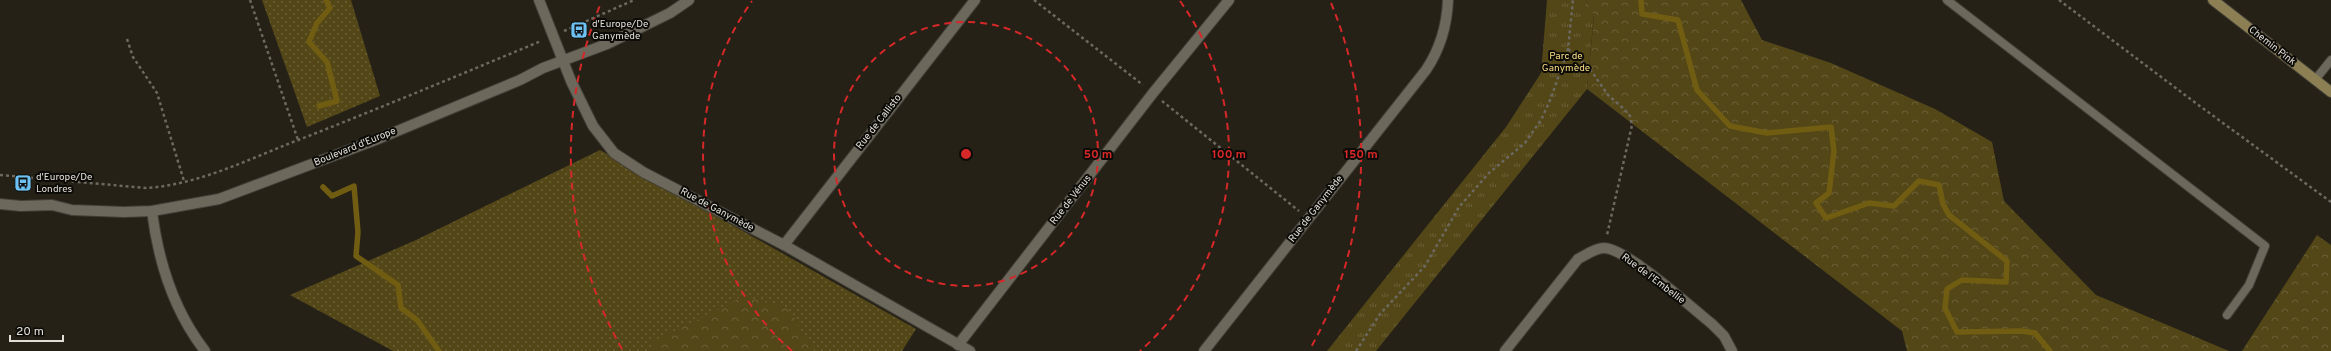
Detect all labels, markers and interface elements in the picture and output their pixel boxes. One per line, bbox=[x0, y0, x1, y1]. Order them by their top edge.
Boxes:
place label: d'Europe/De Ganymède bbox=[592, 18, 648, 43]
bus stop icon: d'Europe/De Ganymède bbox=[569, 20, 589, 40]
street label: Chemin Pink bbox=[2246, 23, 2298, 69]
park label: Parc de Ganymède bbox=[1542, 50, 1590, 75]
street label: Rue de Callisto bbox=[853, 91, 905, 152]
street label: Boulevard d'Europe bbox=[312, 125, 398, 169]
centre of rings bbox=[959, 147, 973, 161]
text: 50 m bbox=[1084, 147, 1112, 163]
text: 100 m bbox=[1212, 147, 1246, 163]
text: 150 m bbox=[1344, 147, 1378, 163]
place label: d'Europe/De Londres bbox=[36, 171, 92, 196]
street label: Rue de Vénus bbox=[1048, 172, 1095, 228]
bus stop icon: d'Europe/De Londres bbox=[13, 173, 33, 193]
street label: Rue de Ganymède bbox=[1286, 173, 1346, 245]
street label: Rue de Ganymède bbox=[678, 185, 756, 235]
street label: Rue de l'Embellie bbox=[1618, 251, 1688, 307]
scale bar bbox=[10, 317, 63, 343]
text: 20 m bbox=[16, 324, 44, 340]

